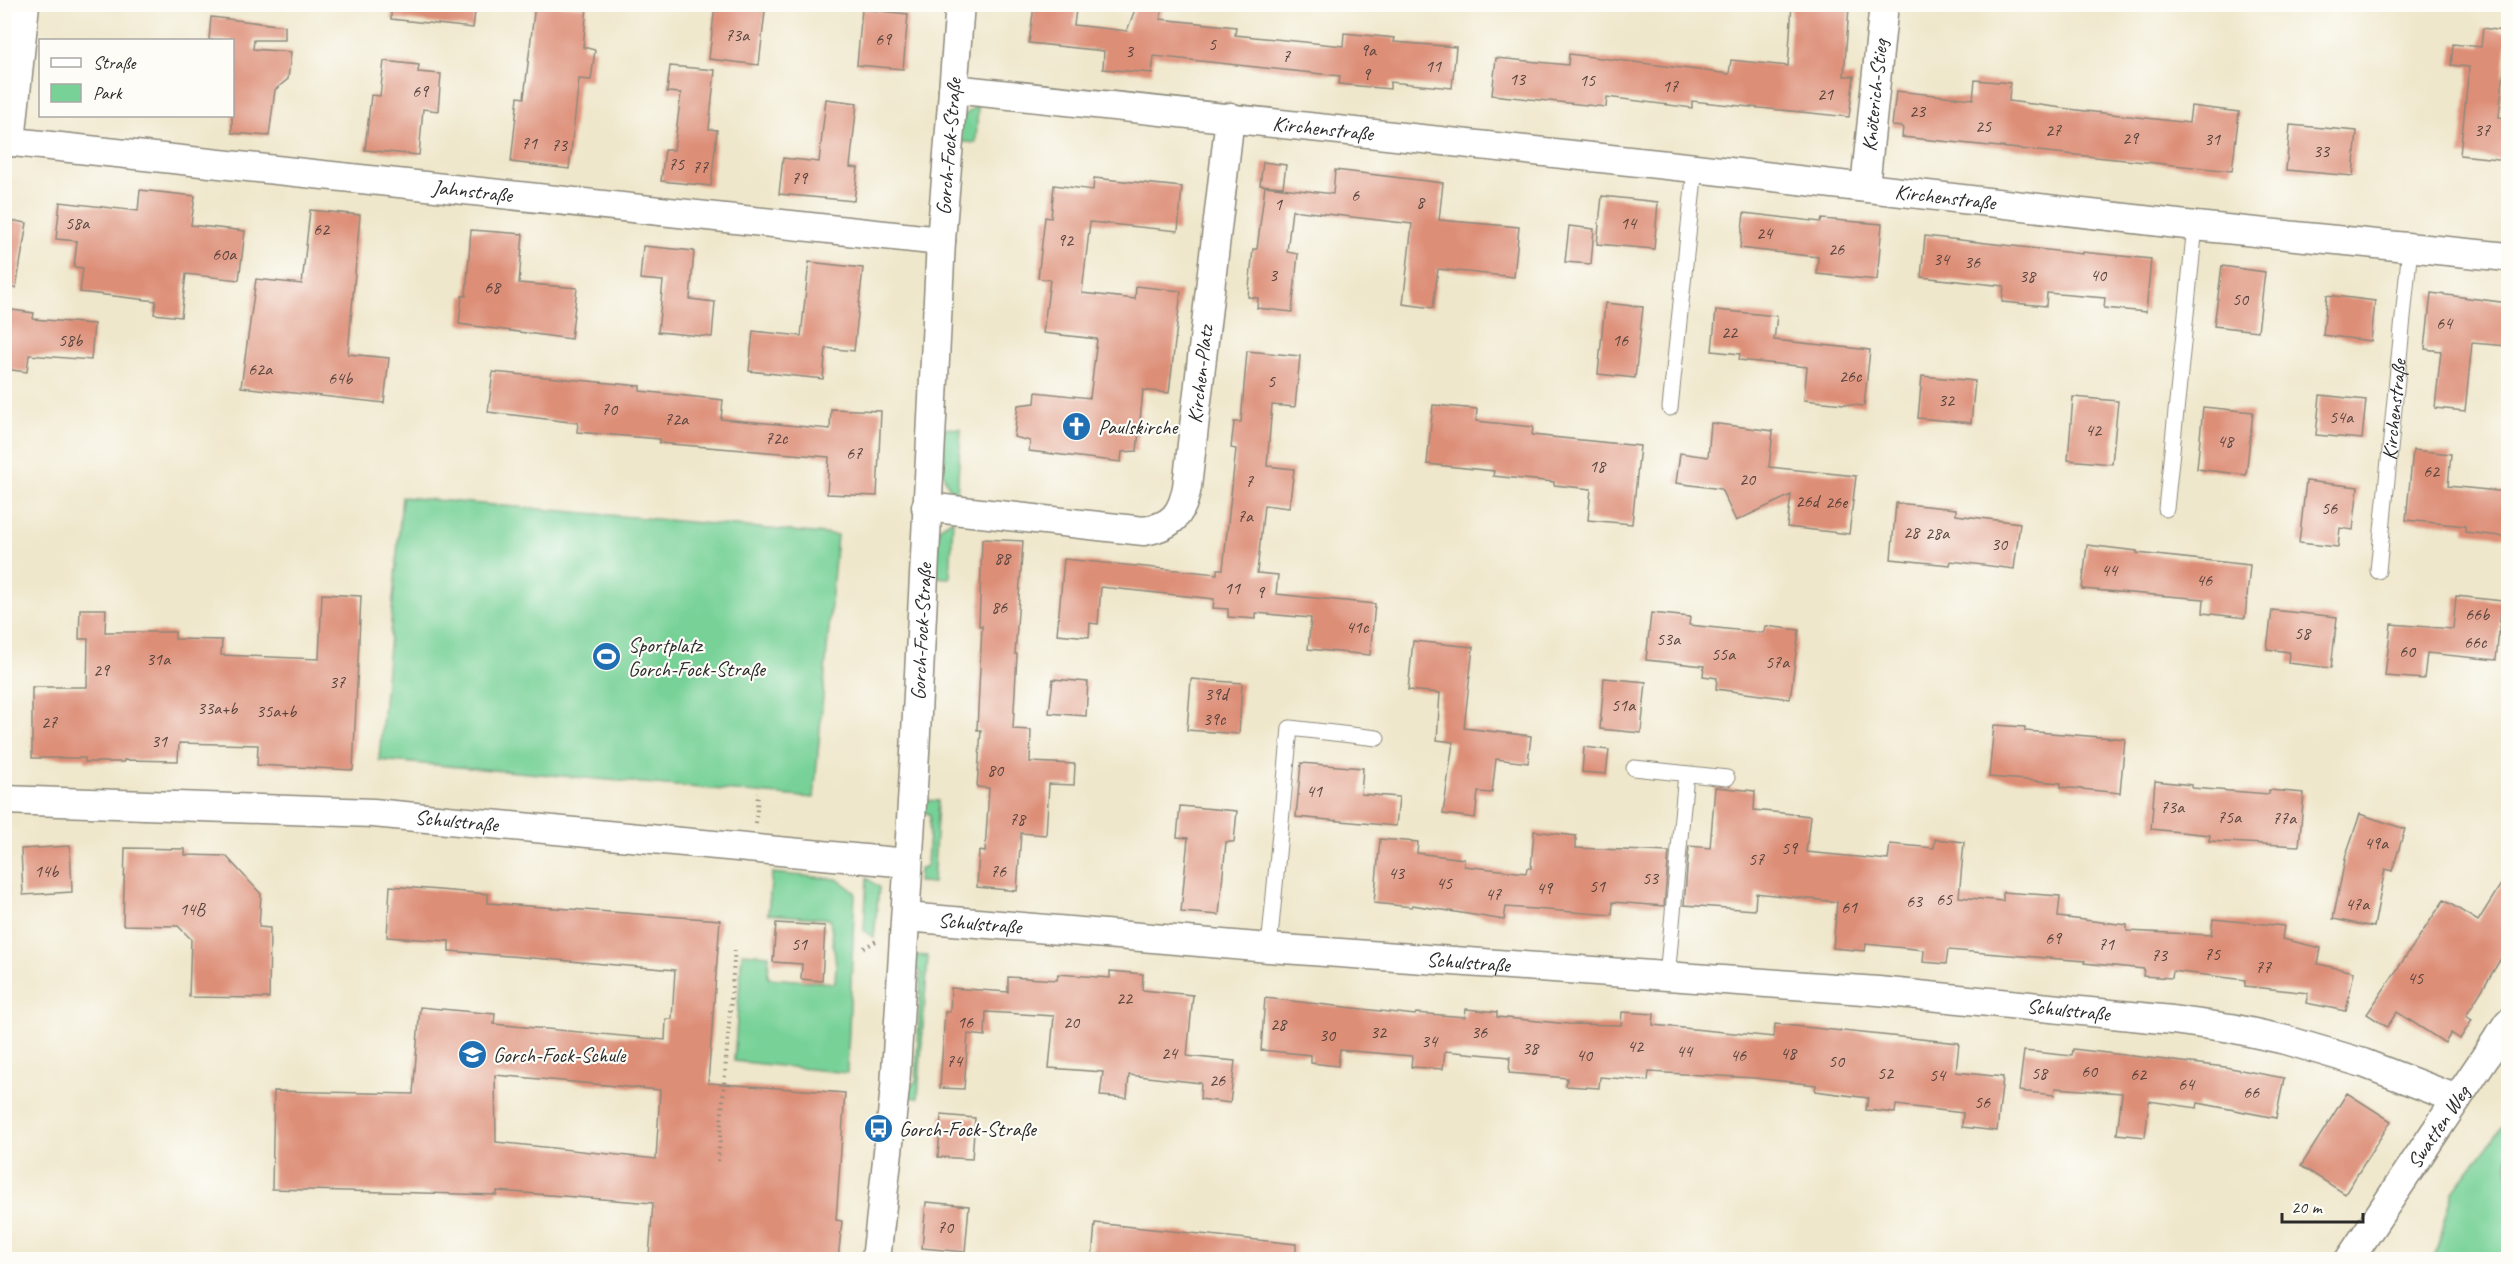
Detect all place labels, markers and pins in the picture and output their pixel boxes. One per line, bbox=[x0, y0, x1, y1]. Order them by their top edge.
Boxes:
church icon: Paulskirche bbox=[1061, 411, 1093, 443]
place label: Paulskirche bbox=[1098, 414, 1180, 440]
place label: Sportplatz Gorch-Fock-Straße bbox=[628, 632, 767, 682]
sports icon: Sportplatz Gorch-Fock-Straße bbox=[591, 641, 623, 673]
school or university icon: Gorch-Fock-Schule bbox=[456, 1039, 488, 1071]
place label: Gorch-Fock-Schule bbox=[493, 1042, 627, 1068]
bus stop icon: Gorch-Fock-Straße bbox=[862, 1113, 894, 1145]
place label: Gorch-Fock-Straße bbox=[899, 1116, 1038, 1142]

